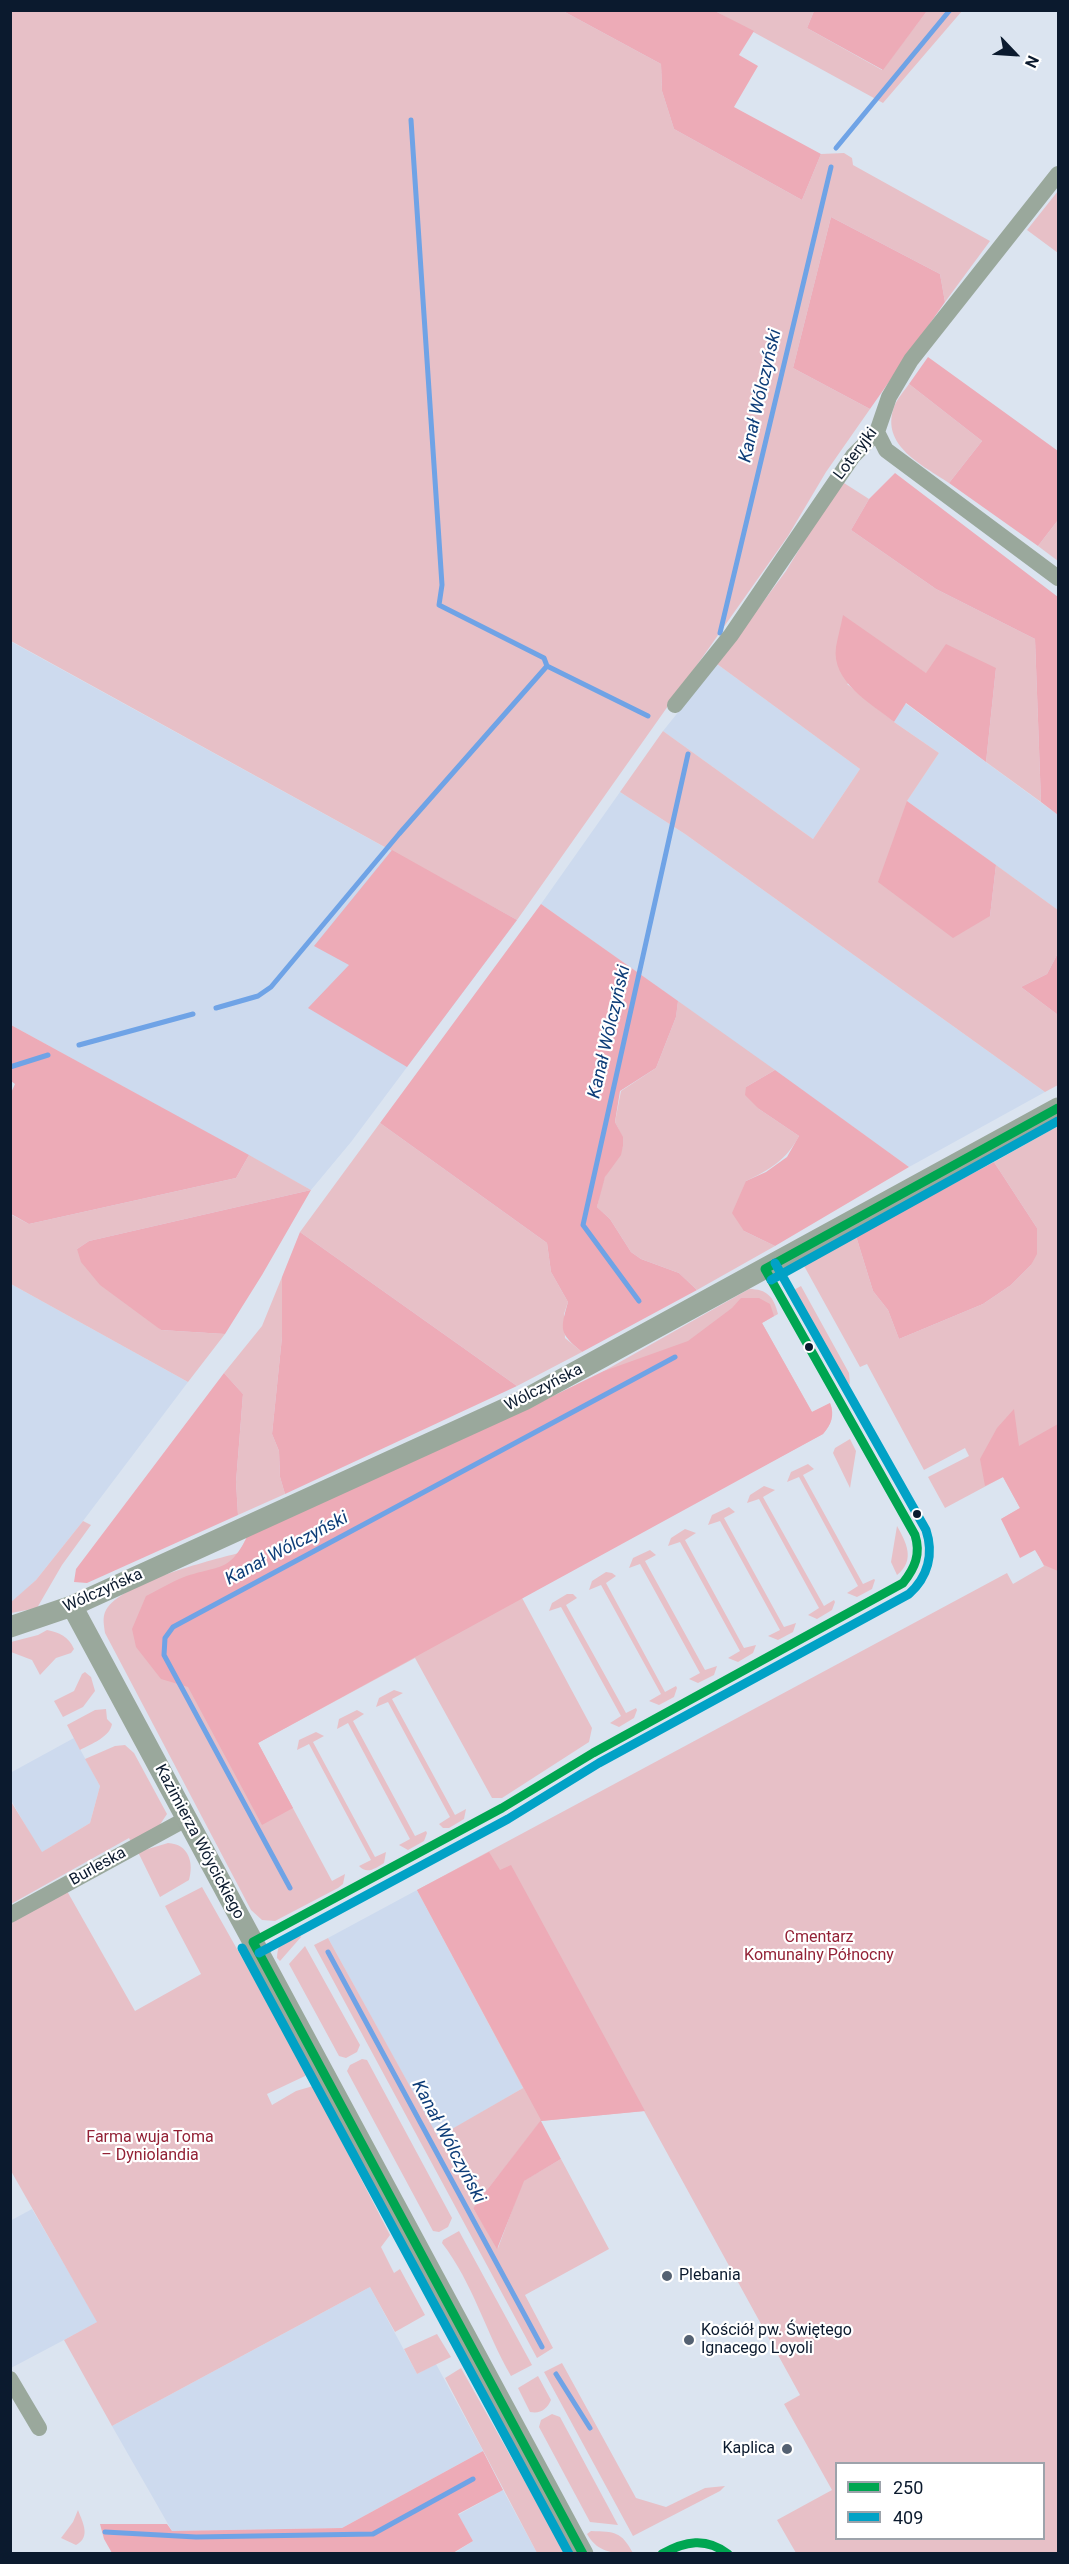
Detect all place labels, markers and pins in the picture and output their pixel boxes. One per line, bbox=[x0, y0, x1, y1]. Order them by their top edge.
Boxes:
unlabelled marker bbox=[803, 1341, 815, 1353]
unlabelled marker bbox=[911, 1508, 923, 1520]
place label: Plebania bbox=[679, 2266, 741, 2286]
marker: Plebania bbox=[660, 2269, 674, 2283]
place label: Kościół pw. Świętego Ignacego Loyoli bbox=[701, 2321, 852, 2359]
marker: Kościół pw. Świętego Ignacego Loyoli bbox=[682, 2333, 696, 2347]
place label: Kaplica bbox=[722, 2439, 775, 2459]
marker: Kaplica bbox=[780, 2442, 794, 2456]

